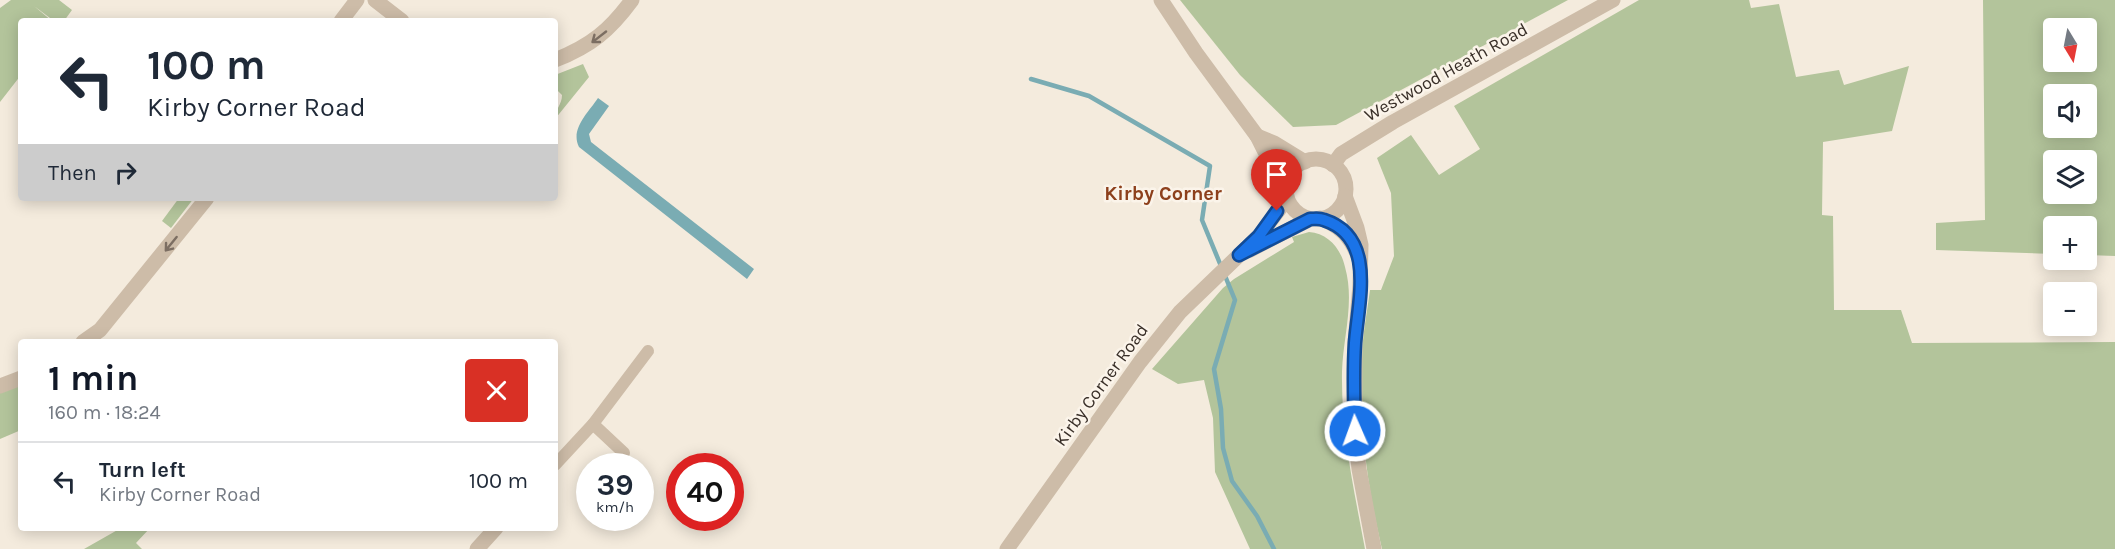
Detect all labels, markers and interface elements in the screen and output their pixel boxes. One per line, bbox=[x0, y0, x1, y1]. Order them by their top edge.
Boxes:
street label: Westwood Heath Road bbox=[1361, 18, 1531, 126]
north arrow bbox=[2043, 18, 2097, 72]
map controls bbox=[2043, 18, 2097, 336]
one-way arrow bbox=[591, 30, 607, 43]
text: 100 m bbox=[147, 40, 266, 90]
icon: left bbox=[48, 42, 126, 120]
button: sound bbox=[2043, 84, 2097, 138]
text: Kirby Corner Road bbox=[147, 91, 366, 123]
pin bbox=[1251, 149, 1302, 211]
button: layers bbox=[2043, 150, 2097, 204]
icon: right bbox=[109, 156, 142, 189]
icon: arrive bbox=[1260, 158, 1293, 191]
text: Then bbox=[48, 160, 97, 186]
district label: Kirby Corner bbox=[1104, 182, 1222, 205]
button: + bbox=[2043, 216, 2097, 270]
one-way arrow bbox=[164, 236, 177, 252]
button: − bbox=[2043, 282, 2097, 336]
street label: Kirby Corner Road bbox=[1049, 320, 1153, 450]
text: 1 min bbox=[48, 357, 138, 399]
button: close bbox=[465, 359, 528, 422]
position arrow bbox=[1323, 399, 1387, 463]
text: 160 m · 18:24 bbox=[48, 401, 161, 424]
speed limit sign: 40 bbox=[666, 453, 744, 531]
text: Turn left bbox=[99, 457, 186, 483]
icon: left bbox=[48, 465, 81, 498]
text: 39 bbox=[597, 467, 633, 503]
text: 100 m bbox=[469, 468, 528, 494]
text: Kirby Corner Road bbox=[99, 483, 261, 506]
text: km/h bbox=[596, 498, 634, 516]

